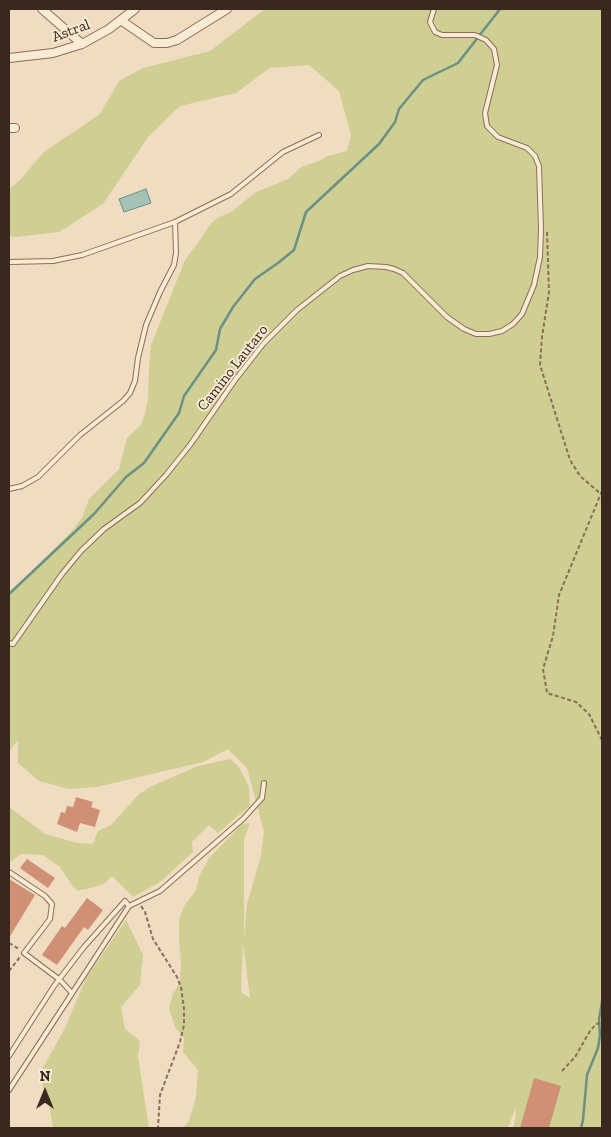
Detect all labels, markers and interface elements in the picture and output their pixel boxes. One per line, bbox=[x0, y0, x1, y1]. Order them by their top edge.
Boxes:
street label: Astral bbox=[49, 16, 93, 46]
street label: Camino Lautaro bbox=[194, 321, 272, 415]
north arrow bbox=[20, 1067, 70, 1117]
text: N bbox=[40, 1068, 50, 1085]

